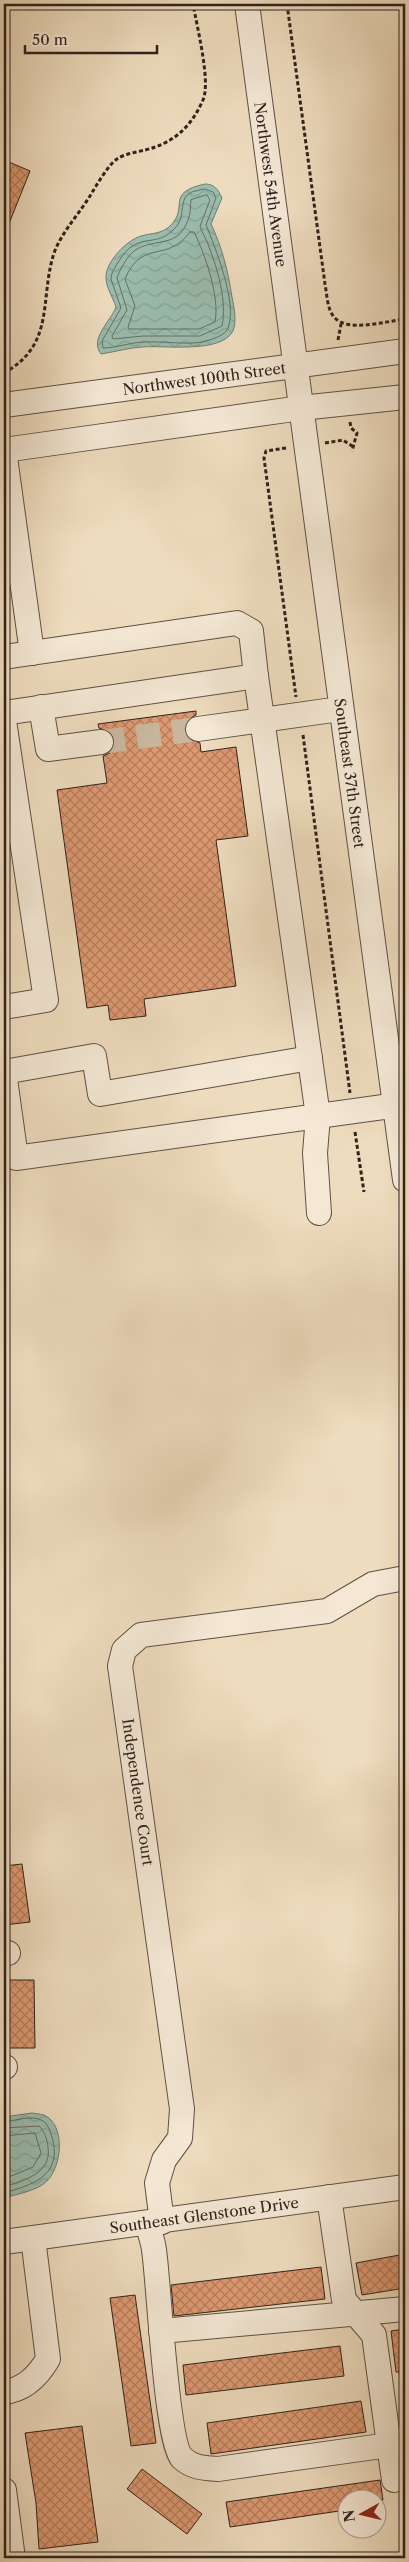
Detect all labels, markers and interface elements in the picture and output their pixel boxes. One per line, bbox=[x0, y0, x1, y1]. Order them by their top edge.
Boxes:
scale bar bbox=[25, 22, 158, 54]
text: 50 m bbox=[32, 30, 68, 49]
street label: Northwest 54th Avenue bbox=[251, 101, 292, 268]
street label: Northwest 100th Street bbox=[121, 358, 288, 398]
street label: Southeast 37th Street bbox=[331, 697, 370, 850]
street label: Independence Court bbox=[118, 1717, 158, 1867]
street label: Southeast Glenstone Drive bbox=[109, 2192, 300, 2237]
north arrow bbox=[336, 2490, 386, 2540]
text: N bbox=[339, 2509, 359, 2523]

